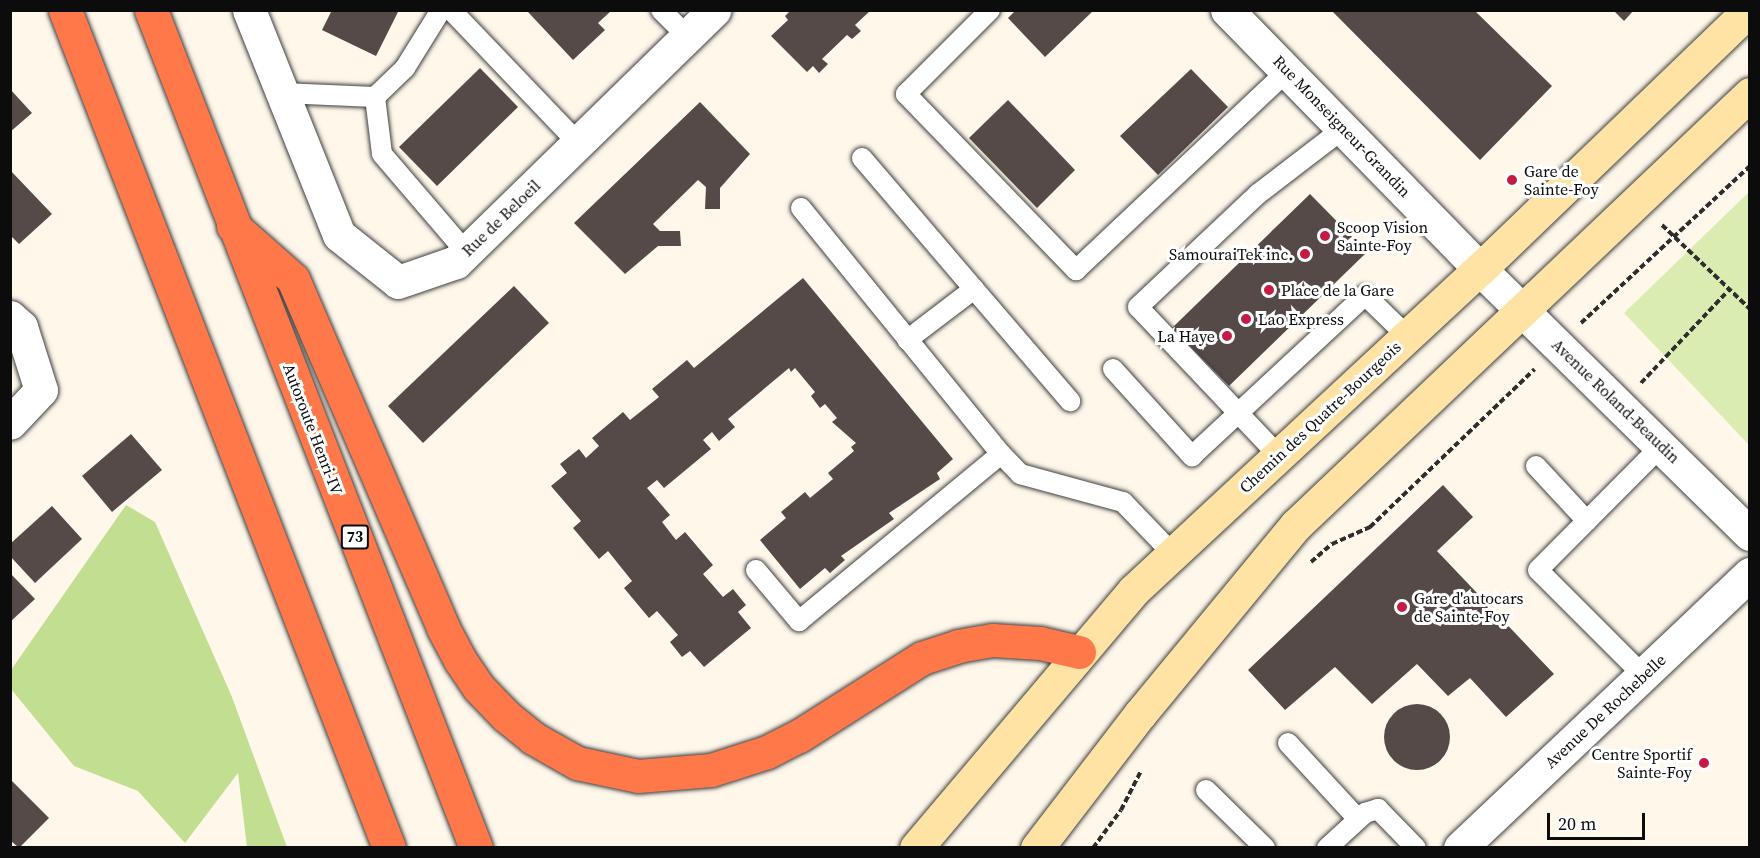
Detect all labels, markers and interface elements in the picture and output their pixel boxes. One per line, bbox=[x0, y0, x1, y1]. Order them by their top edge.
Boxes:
street label: Rue Monseigneur-Grandin bbox=[1269, 51, 1415, 201]
place label: Gare de Sainte-Foy bbox=[1524, 161, 1599, 199]
marker: Gare de Sainte-Foy bbox=[1505, 173, 1519, 187]
street label: Rue de Beloeil bbox=[458, 176, 544, 260]
place label: Scoop Vision Sainte-Foy bbox=[1337, 217, 1429, 255]
marker: Scoop Vision Sainte-Foy bbox=[1318, 229, 1332, 243]
place label: SamouraiTek inc. bbox=[1169, 244, 1293, 264]
marker: SamouraiTek inc. bbox=[1298, 247, 1312, 261]
place label: Place de la Gare bbox=[1281, 280, 1394, 300]
marker: Place de la Gare bbox=[1262, 283, 1276, 297]
place label: Lao Express bbox=[1258, 309, 1344, 329]
marker: Lao Express bbox=[1239, 312, 1253, 326]
place label: La Haye bbox=[1157, 326, 1215, 346]
marker: La Haye bbox=[1220, 329, 1234, 343]
street label: Avenue Roland-Beaudin bbox=[1548, 335, 1684, 467]
street label: Chemin des Quatre-Bourgeois bbox=[1235, 337, 1405, 497]
street label: Autoroute Henri-IV bbox=[279, 361, 347, 497]
road number: 73 bbox=[340, 525, 370, 549]
place label: Gare d'autocars de Sainte-Foy bbox=[1414, 588, 1524, 626]
marker: Gare d'autocars de Sainte-Foy bbox=[1395, 600, 1409, 614]
street label: Avenue De Rochebelle bbox=[1540, 650, 1670, 772]
place label: Centre Sportif Sainte-Foy bbox=[1592, 744, 1692, 782]
marker: Centre Sportif Sainte-Foy bbox=[1697, 756, 1711, 770]
scale bar bbox=[1550, 801, 1648, 839]
text: 20 m bbox=[1558, 811, 1596, 836]

